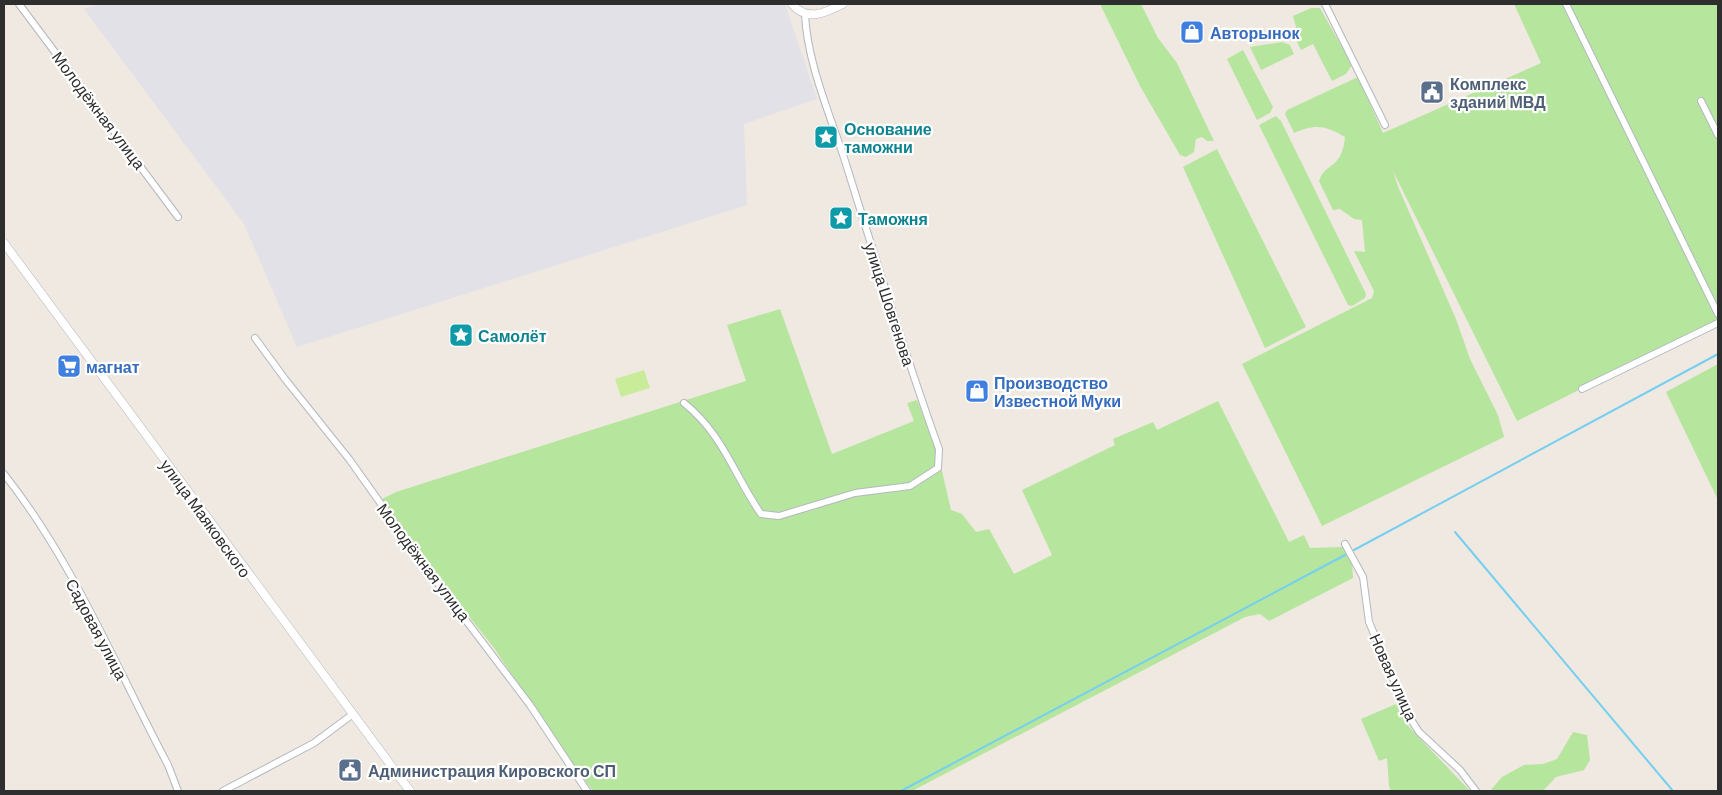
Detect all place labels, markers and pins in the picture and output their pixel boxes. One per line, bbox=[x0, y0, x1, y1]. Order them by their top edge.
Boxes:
shop icon: Авторынок bbox=[1179, 19, 1205, 45]
place label: Авторынок bbox=[1210, 23, 1300, 42]
place label: Комплекс зданий МВД bbox=[1450, 74, 1546, 111]
public building icon: Комплекс зданий МВД bbox=[1419, 79, 1445, 105]
place label: Основание таможни bbox=[844, 119, 932, 156]
place icon: Основание таможни bbox=[813, 124, 839, 150]
place icon: Таможня bbox=[828, 205, 854, 231]
place label: Таможня bbox=[858, 209, 928, 228]
place icon: Самолёт bbox=[448, 322, 474, 348]
place label: Самолёт bbox=[478, 326, 547, 345]
supermarket icon: магнат bbox=[56, 353, 82, 379]
place label: магнат bbox=[86, 357, 140, 376]
place label: Производство Известной Муки bbox=[994, 373, 1121, 410]
shop icon: Производство Известной Муки bbox=[964, 378, 990, 404]
public building icon: Администрация Кировского СП bbox=[337, 757, 363, 783]
place label: Администрация Кировского СП bbox=[368, 761, 616, 780]

